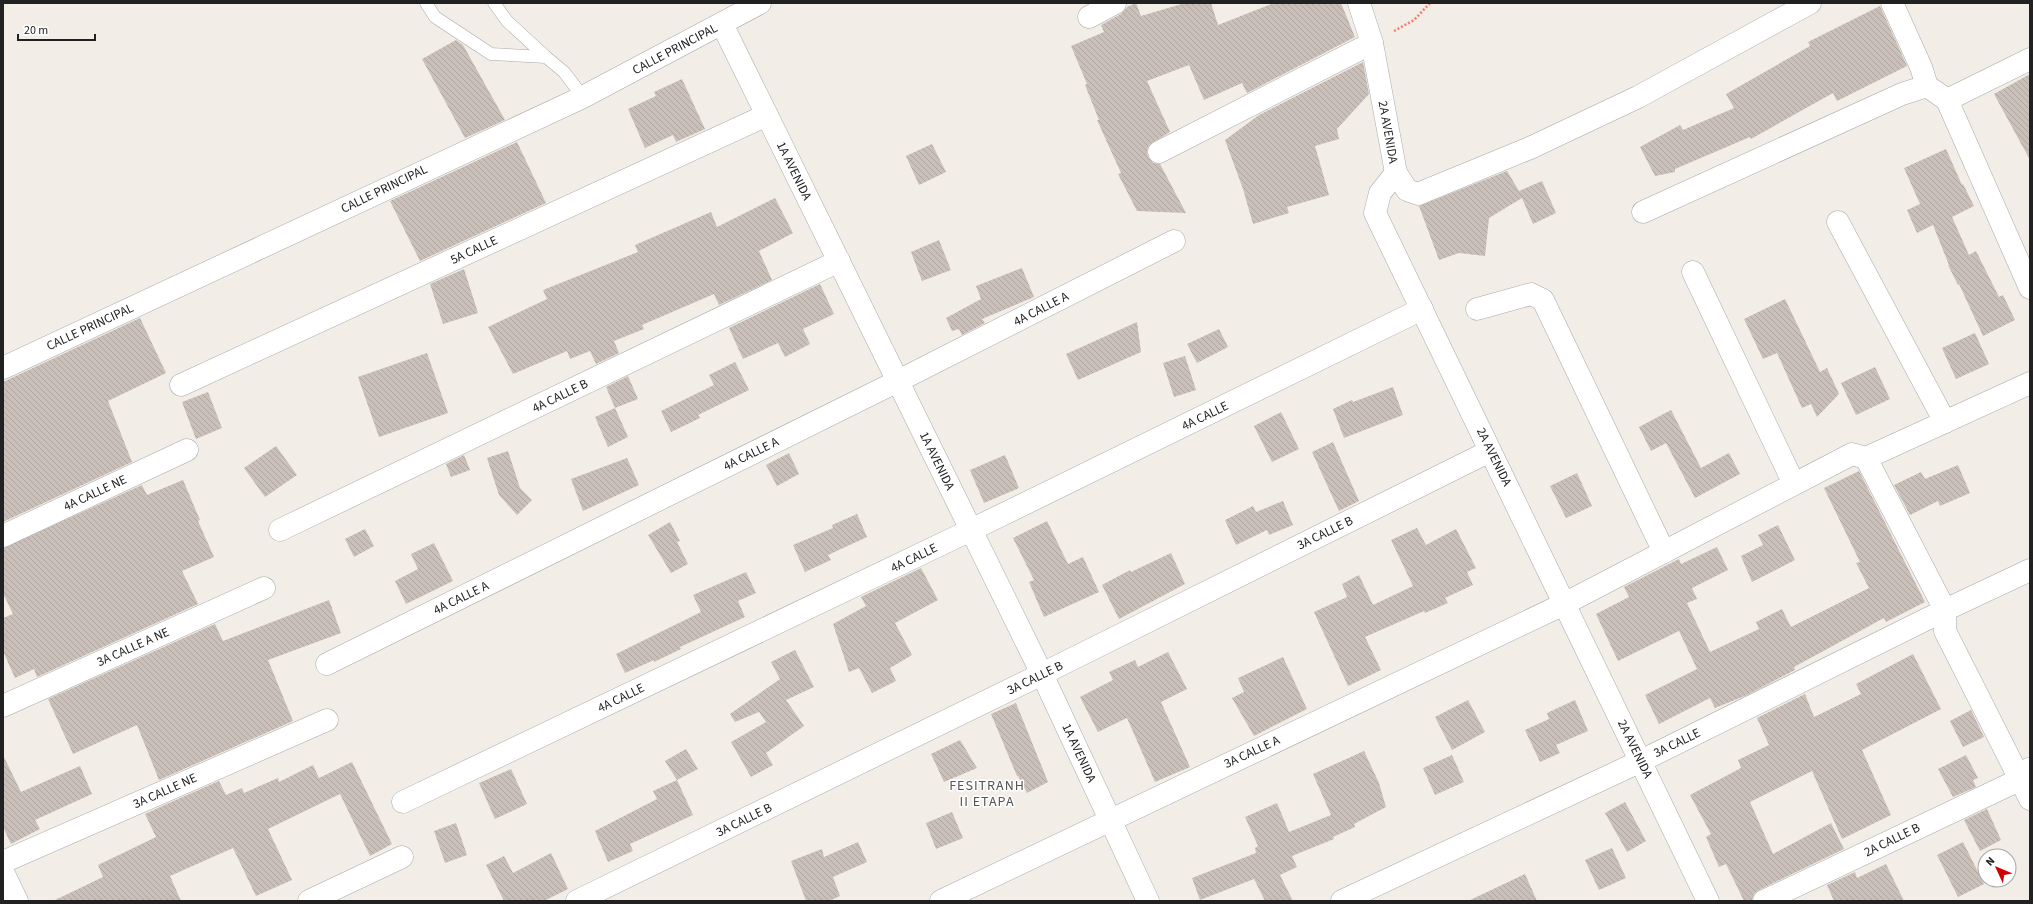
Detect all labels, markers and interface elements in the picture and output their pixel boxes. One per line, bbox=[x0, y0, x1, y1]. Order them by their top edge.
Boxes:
scale bar bbox=[18, 16, 95, 42]
street label: CALLE PRINCIPAL bbox=[629, 19, 721, 79]
text: 20 m bbox=[24, 22, 48, 39]
street label: 2A AVENIDA bbox=[1374, 99, 1403, 166]
street label: 1A AVENIDA bbox=[772, 139, 816, 204]
street label: CALLE PRINCIPAL bbox=[338, 160, 430, 218]
street label: 5A CALLE bbox=[447, 231, 501, 269]
street label: 4A CALLE A bbox=[1010, 287, 1073, 331]
street label: CALLE PRINCIPAL bbox=[44, 299, 136, 355]
street label: 4A CALLE B bbox=[529, 375, 591, 417]
street label: 4A CALLE bbox=[1179, 397, 1232, 435]
street label: 2A AVENIDA bbox=[1472, 425, 1516, 490]
street label: 1A AVENIDA bbox=[915, 429, 959, 494]
street label: 4A CALLE A bbox=[720, 432, 783, 475]
street label: 4A CALLE NE bbox=[60, 470, 130, 516]
street label: 3A CALLE B bbox=[1294, 512, 1356, 554]
street label: 4A CALLE bbox=[888, 539, 941, 577]
street label: 4A CALLE A bbox=[430, 576, 493, 619]
street label: 3A CALLE A NE bbox=[94, 623, 172, 671]
street label: 3A CALLE B bbox=[1004, 657, 1066, 699]
street label: 4A CALLE bbox=[595, 679, 648, 717]
street label: 2A AVENIDA bbox=[1613, 717, 1657, 782]
street label: 1A AVENIDA bbox=[1057, 721, 1101, 786]
street label: 3A CALLE bbox=[1651, 724, 1704, 762]
street label: 3A CALLE A bbox=[1221, 731, 1284, 773]
street label: 3A CALLE NE bbox=[130, 769, 200, 813]
district label: FESITRANH II ETAPA bbox=[949, 776, 1025, 812]
street label: 3A CALLE B bbox=[713, 799, 775, 841]
street label: 2A CALLE B bbox=[1861, 819, 1923, 861]
north arrow bbox=[1977, 848, 2017, 888]
text: N bbox=[1982, 854, 1998, 869]

